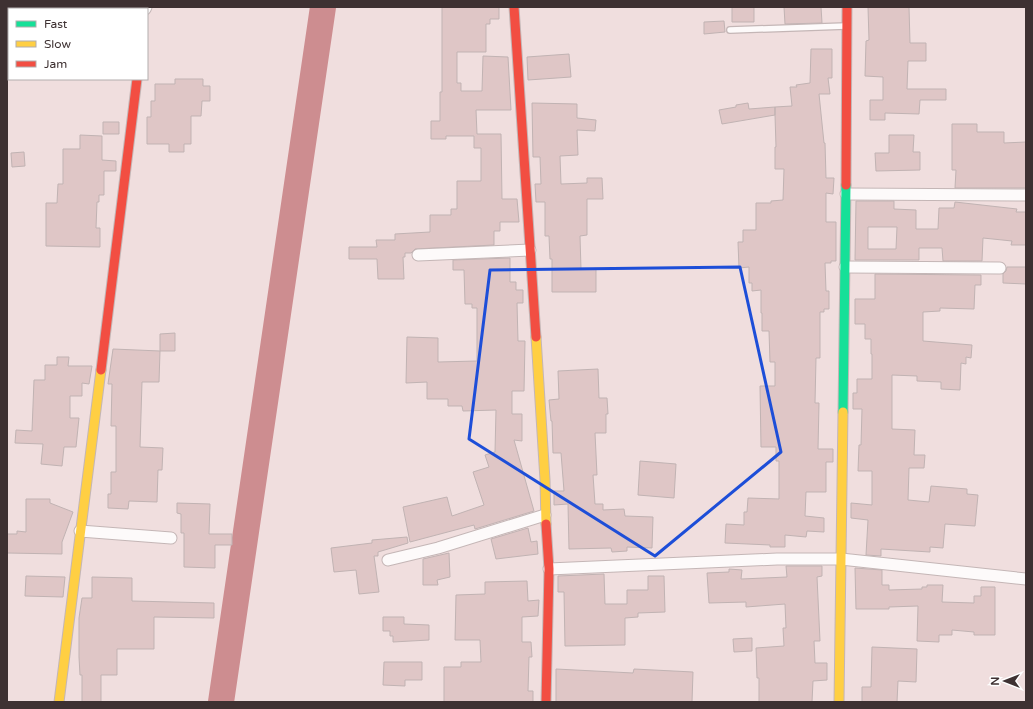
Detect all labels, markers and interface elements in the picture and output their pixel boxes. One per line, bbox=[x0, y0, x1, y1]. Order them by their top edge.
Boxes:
legend bbox=[8, 8, 148, 80]
text: Fast bbox=[44, 17, 68, 31]
text: Slow bbox=[44, 37, 71, 51]
text: Jam bbox=[44, 57, 67, 71]
north arrow bbox=[985, 661, 1025, 701]
text: N bbox=[989, 677, 1002, 685]

